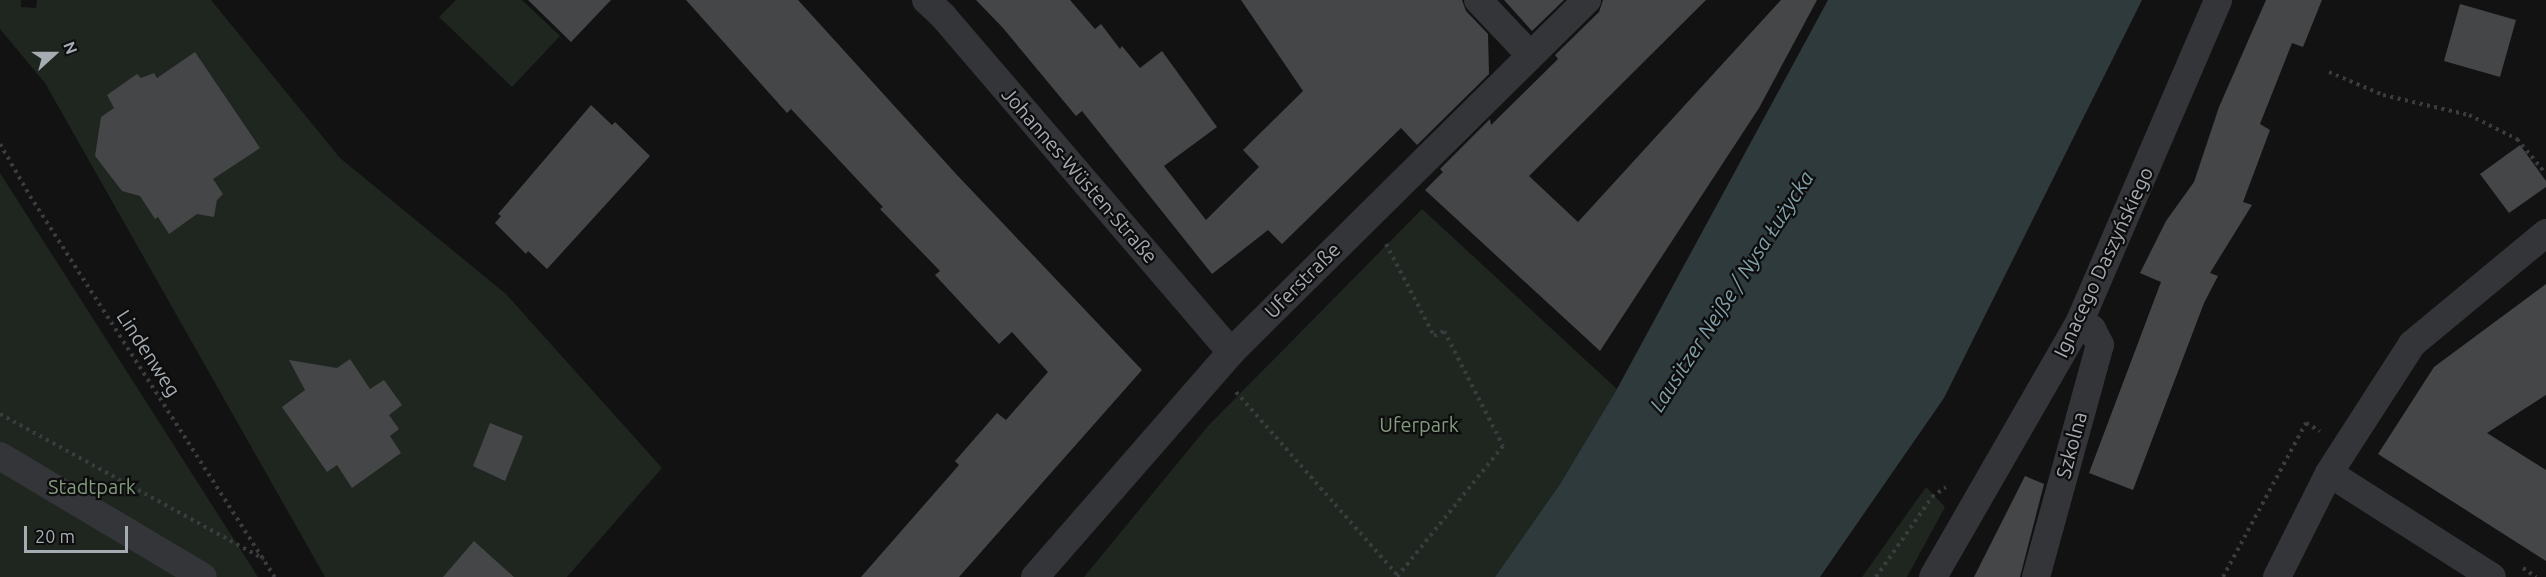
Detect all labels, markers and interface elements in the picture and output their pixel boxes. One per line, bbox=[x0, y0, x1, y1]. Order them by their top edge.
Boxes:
north arrow bbox=[24, 24, 84, 84]
text: N bbox=[60, 39, 81, 56]
street label: Johannes-Wüsten-Straße bbox=[997, 82, 1163, 268]
street label: Ignacego Daszyńskiego bbox=[2048, 163, 2158, 361]
water label: Lausitzer Neiße / Nysa Łużycka bbox=[1644, 166, 1818, 416]
street label: Uferstraße bbox=[1259, 237, 1345, 323]
street label: Lindenweg bbox=[112, 305, 186, 401]
street label: Szkolna bbox=[2051, 409, 2091, 481]
park label: Uferpark bbox=[1379, 412, 1459, 436]
park label: Stadtpark bbox=[48, 474, 136, 498]
scale bar bbox=[27, 514, 130, 552]
text: 20 m bbox=[35, 526, 75, 546]

